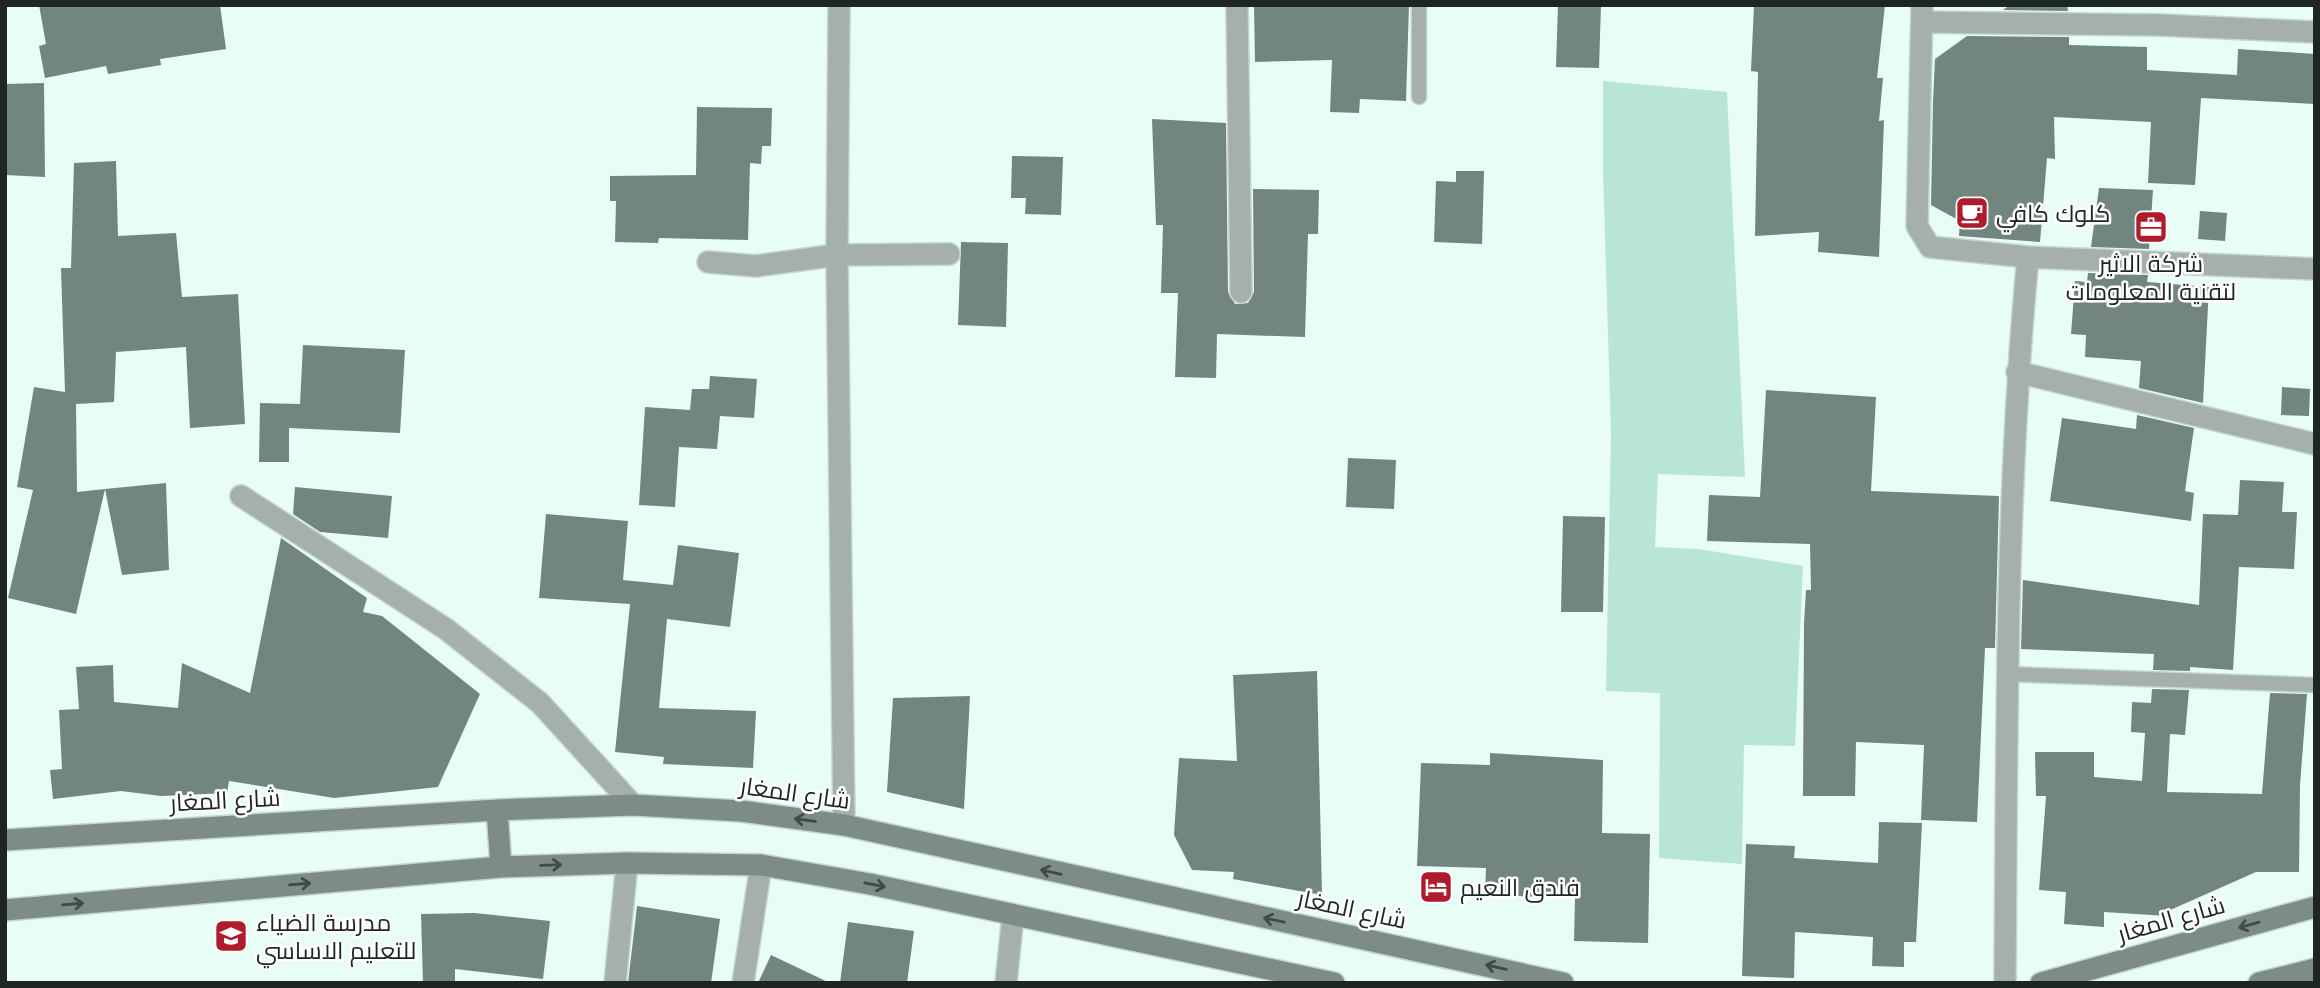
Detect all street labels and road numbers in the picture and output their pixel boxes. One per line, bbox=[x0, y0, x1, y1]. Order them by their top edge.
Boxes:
street label: شارع المغار bbox=[736, 771, 852, 817]
street label: شارع المغار bbox=[167, 783, 281, 819]
street label: شارع المغار bbox=[1292, 883, 1409, 937]
street label: شارع المغار bbox=[2112, 890, 2229, 951]

